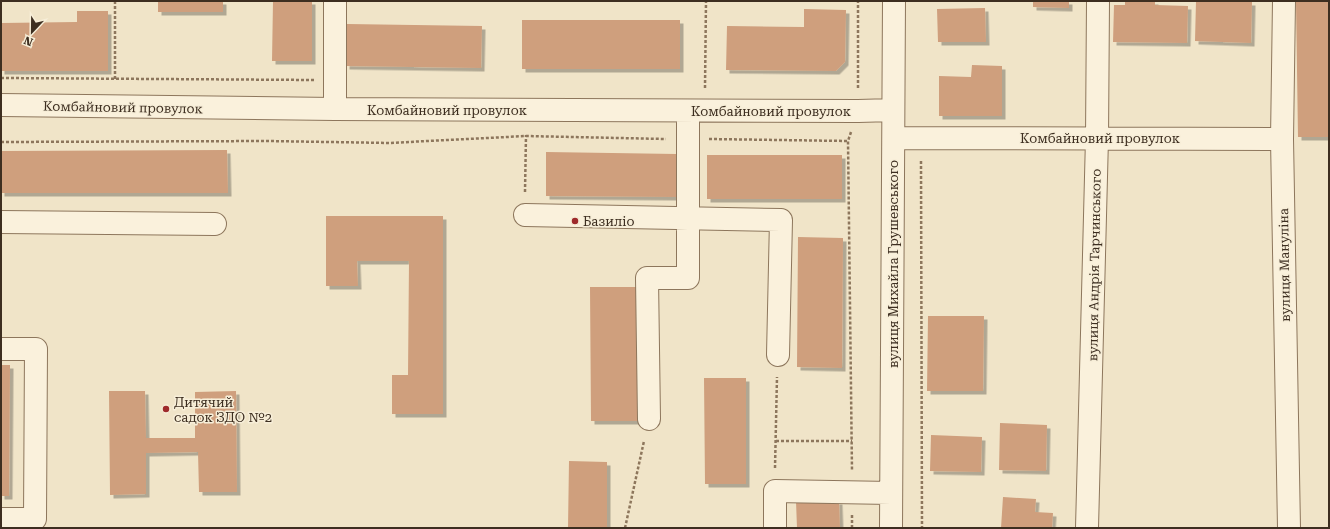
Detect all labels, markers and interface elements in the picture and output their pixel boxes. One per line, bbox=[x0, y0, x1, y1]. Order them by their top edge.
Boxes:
north arrow bbox=[12, 12, 52, 52]
text: N bbox=[22, 33, 35, 48]
street label: Комбайновий провулок bbox=[43, 99, 203, 116]
street label: Комбайновий провулок bbox=[367, 103, 527, 118]
street label: Комбайновий провулок bbox=[691, 104, 851, 119]
street label: Комбайновий провулок bbox=[1020, 131, 1180, 146]
street label: вулиця Михайла Грушевського bbox=[886, 160, 901, 368]
street label: вулиця Андрія Тарчинського bbox=[1085, 169, 1104, 361]
street label: вулиця Мануліна bbox=[1276, 208, 1293, 322]
place label: Базиліо bbox=[583, 214, 634, 229]
marker: Базиліо bbox=[570, 216, 580, 226]
place label: Дитячий садок ЗДО №2 bbox=[174, 395, 272, 425]
marker: Дитячий садок ЗДО №2 bbox=[161, 404, 171, 414]

